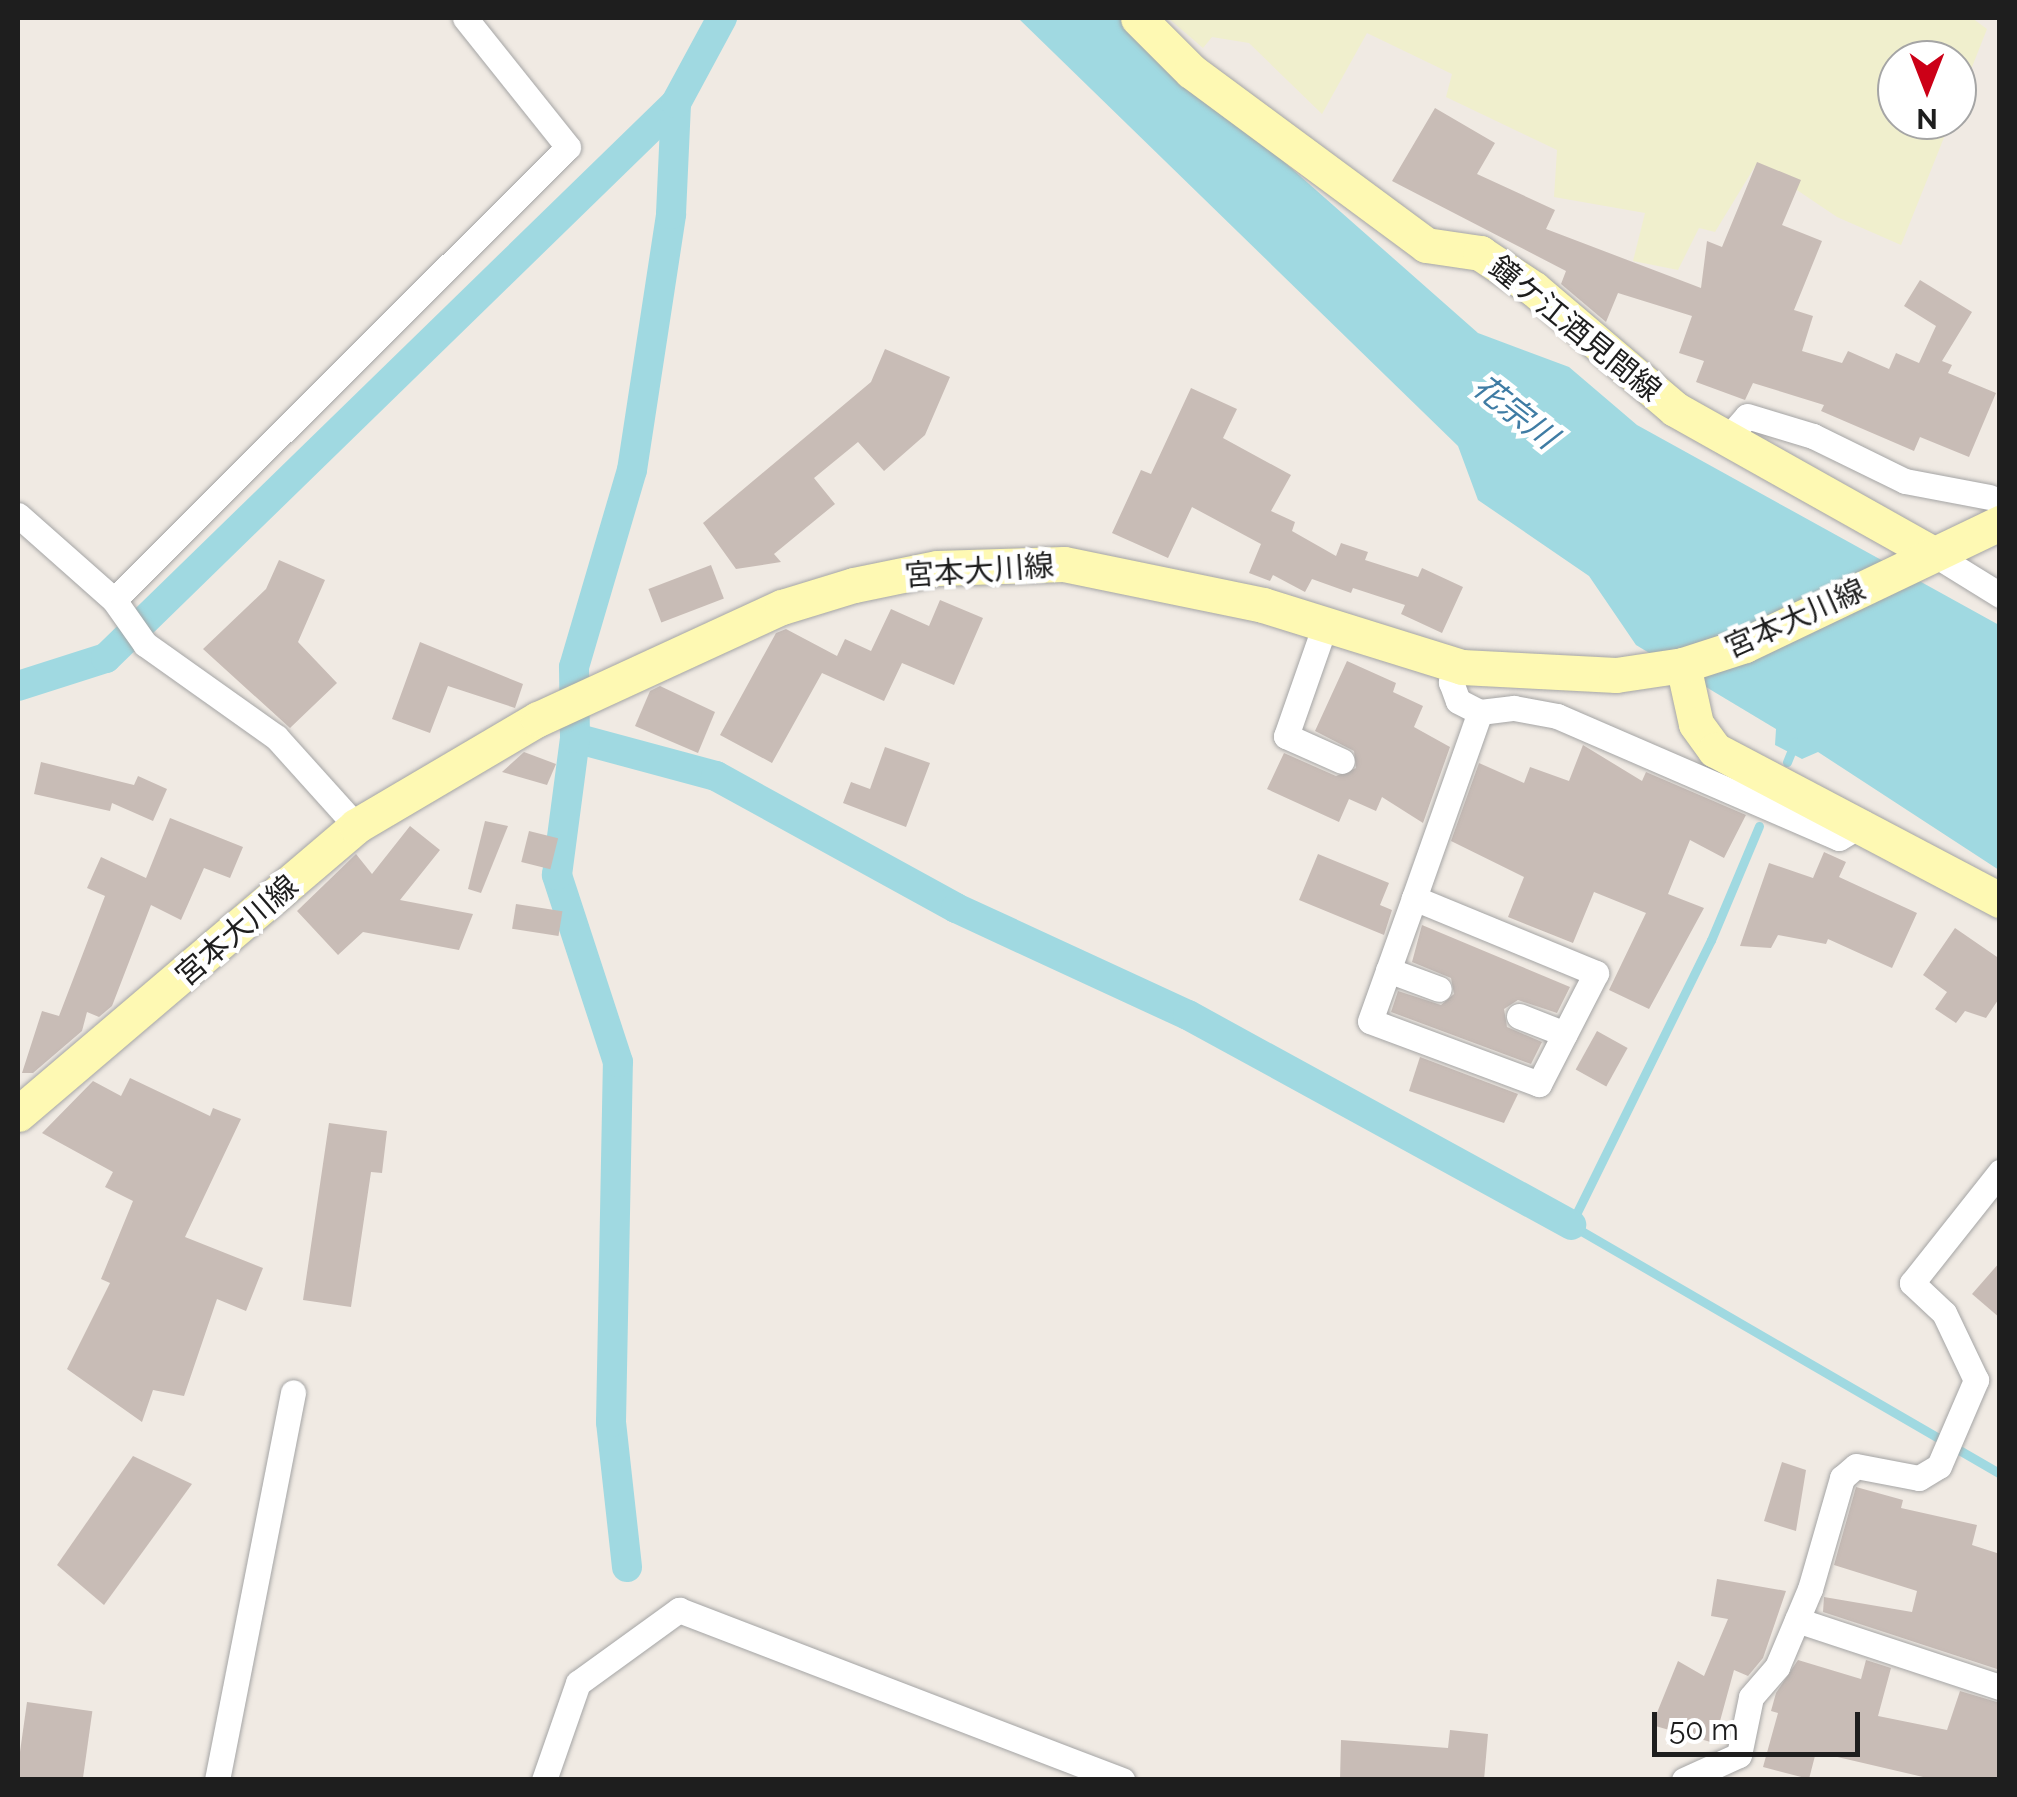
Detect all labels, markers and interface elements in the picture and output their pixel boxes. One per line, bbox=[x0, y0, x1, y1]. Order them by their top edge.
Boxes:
north arrow bbox=[1877, 40, 1977, 140]
text: N bbox=[1916, 102, 1938, 135]
street label: 鐘ケ江酒見間線 bbox=[1482, 249, 1668, 409]
water label: 花宗川 bbox=[1465, 367, 1565, 457]
street label: 宮本大川線 bbox=[903, 548, 1055, 594]
street label: 宮本大川線 bbox=[1719, 572, 1871, 666]
street label: 宮本大川線 bbox=[169, 868, 305, 994]
scale bar bbox=[1657, 1692, 1864, 1754]
text: 50 m bbox=[1669, 1712, 1739, 1747]

